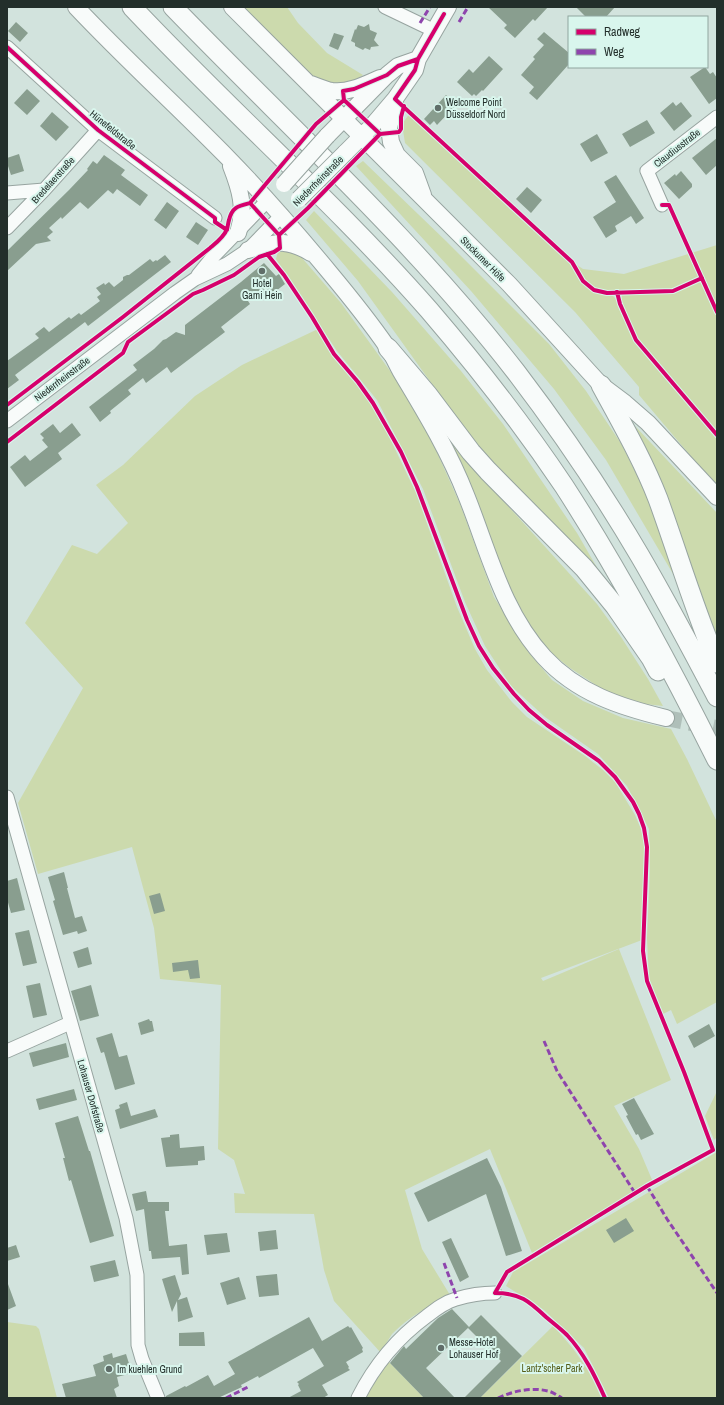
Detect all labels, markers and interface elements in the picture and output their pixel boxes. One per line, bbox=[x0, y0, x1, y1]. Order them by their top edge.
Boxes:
legend bbox=[568, 16, 708, 68]
text: Radweg bbox=[604, 24, 641, 40]
text: Weg bbox=[604, 44, 625, 60]
place label: Welcome Point Düsseldorf Nord bbox=[446, 96, 505, 121]
marker: Welcome Point Düsseldorf Nord bbox=[433, 103, 443, 113]
street label: Hünefeldstraße bbox=[87, 107, 139, 153]
street label: Claudiusstraße bbox=[651, 125, 703, 170]
street label: Bredelaerstraße bbox=[28, 153, 78, 206]
street label: Niederrheinstraße bbox=[290, 153, 346, 209]
street label: Stockumer Höfe bbox=[458, 234, 509, 285]
marker: Hotel Garni Hein bbox=[257, 266, 267, 276]
place label: Hotel Garni Hein bbox=[242, 277, 282, 302]
street label: Niederrheinstraße bbox=[32, 354, 93, 404]
street label: Lohauser Dorfstraße bbox=[74, 1058, 108, 1134]
place label: Messe-Hotel Lohauser Hof bbox=[449, 1336, 499, 1361]
marker: Messe-Hotel Lohauser Hof bbox=[436, 1343, 446, 1353]
park label: Lantz'scher Park bbox=[522, 1362, 583, 1375]
place label: Im kuehlen Grund bbox=[117, 1363, 182, 1376]
marker: Im kuehlen Grund bbox=[104, 1364, 114, 1374]

